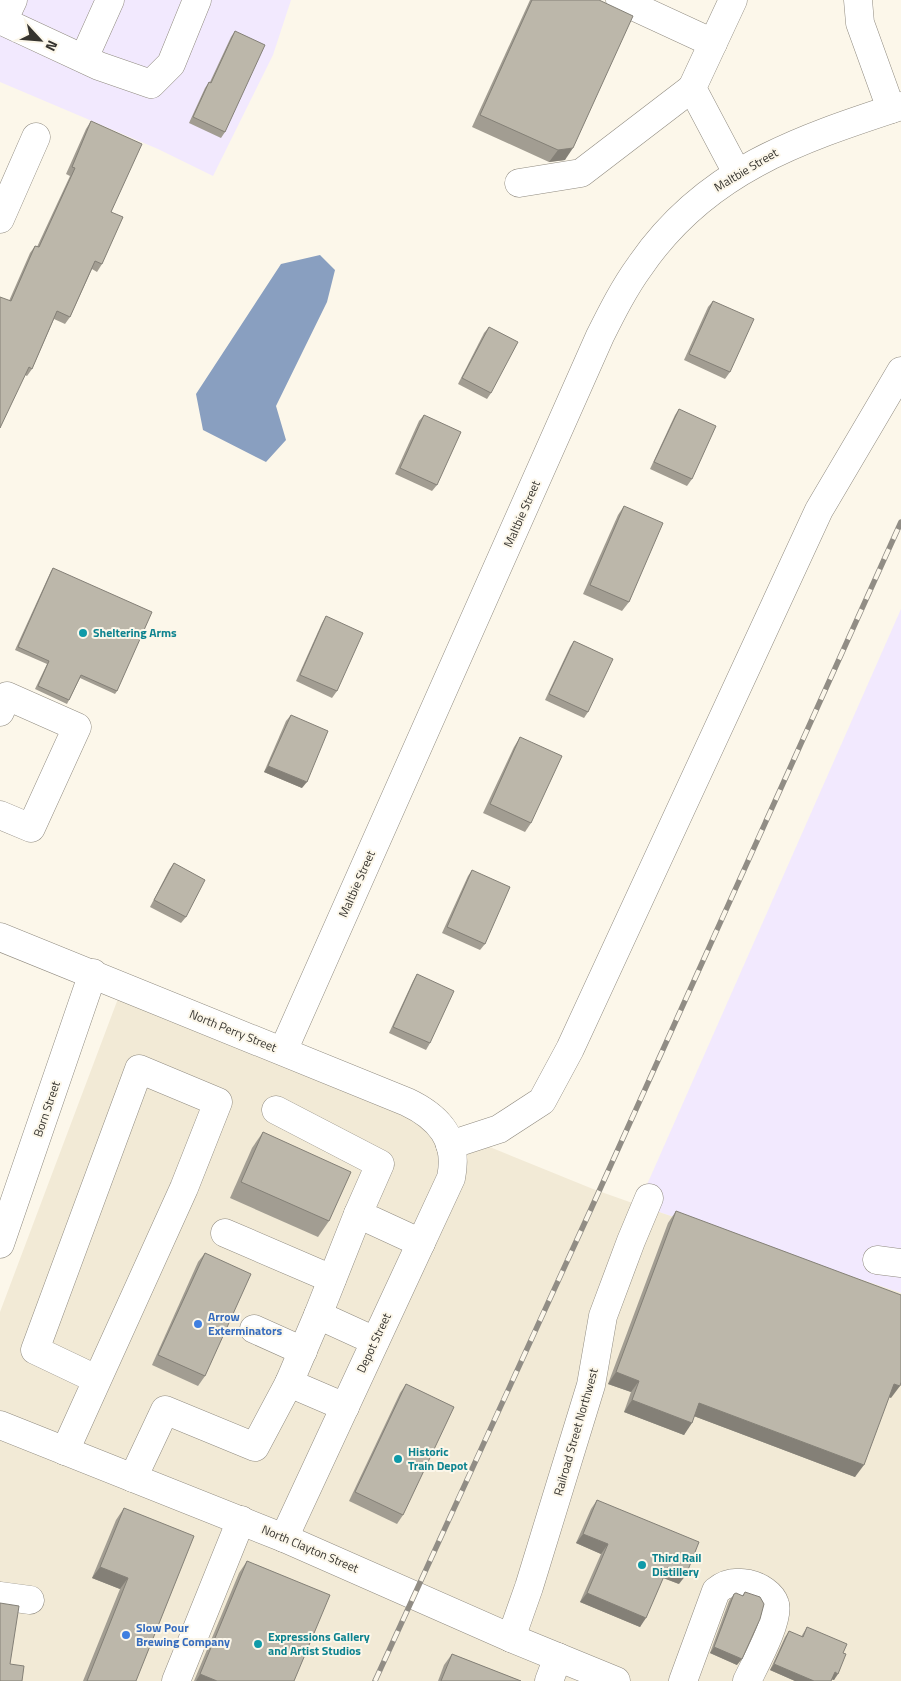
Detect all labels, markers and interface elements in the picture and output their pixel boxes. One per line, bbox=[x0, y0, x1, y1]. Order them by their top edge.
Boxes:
north arrow bbox=[15, 15, 65, 65]
text: N bbox=[41, 37, 64, 55]
street label: Maltbie Street bbox=[710, 143, 782, 196]
street label: Maltbie Street bbox=[498, 476, 545, 550]
place label: Sheltering Arms bbox=[93, 623, 177, 642]
marker: Sheltering Arms bbox=[77, 627, 89, 639]
street label: Maltbie Street bbox=[333, 846, 380, 920]
street label: North Perry Street bbox=[187, 1004, 280, 1057]
street label: Born Street bbox=[28, 1078, 65, 1139]
place label: Arrow Exterminators bbox=[208, 1307, 282, 1340]
street label: Depot Street bbox=[351, 1309, 396, 1376]
marker: Arrow Exterminators bbox=[192, 1318, 204, 1330]
street label: Railroad Street Northwest bbox=[548, 1365, 603, 1498]
place label: Historic Train Depot bbox=[408, 1442, 468, 1475]
marker: Historic Train Depot bbox=[392, 1453, 404, 1465]
street label: North Clayton Street bbox=[259, 1520, 362, 1578]
place label: Third Rail Distillery bbox=[652, 1548, 702, 1581]
marker: Third Rail Distillery bbox=[636, 1559, 648, 1571]
place label: Slow Pour Brewing Company bbox=[136, 1618, 230, 1651]
place label: Expressions Gallery and Artist Studios bbox=[268, 1627, 370, 1660]
marker: Slow Pour Brewing Company bbox=[120, 1629, 132, 1641]
marker: Expressions Gallery and Artist Studios bbox=[252, 1638, 264, 1650]

